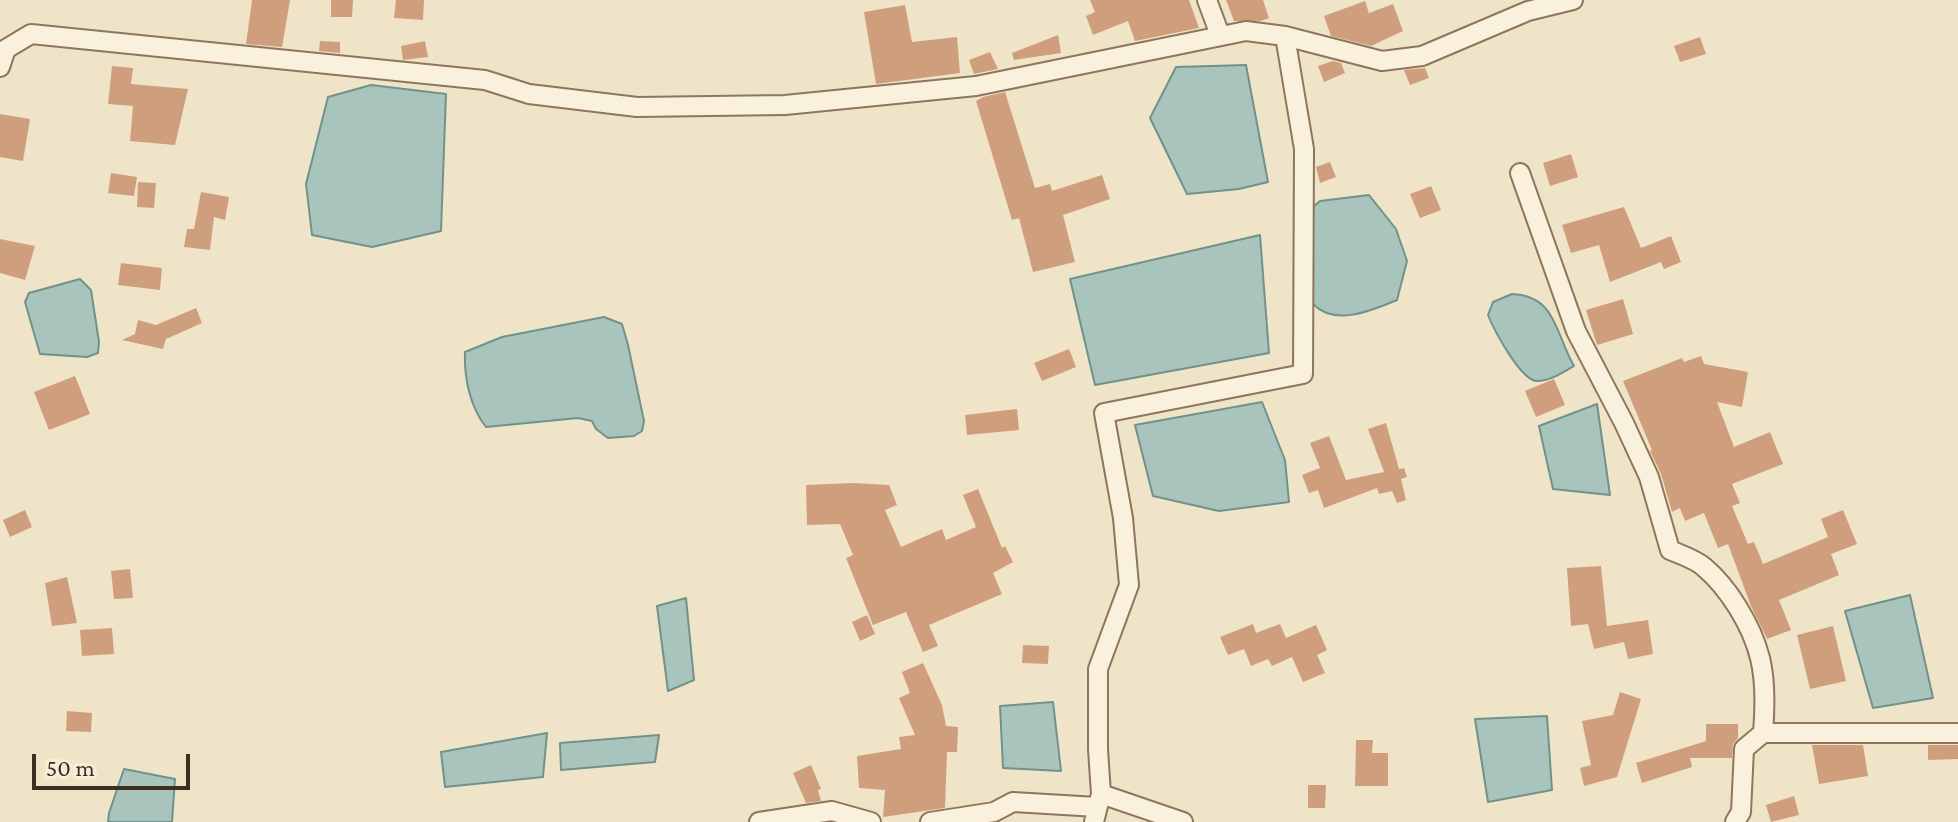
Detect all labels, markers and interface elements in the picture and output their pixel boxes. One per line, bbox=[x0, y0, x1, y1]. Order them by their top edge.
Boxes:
scale bar bbox=[36, 738, 194, 788]
text: 50 m bbox=[46, 754, 95, 781]

